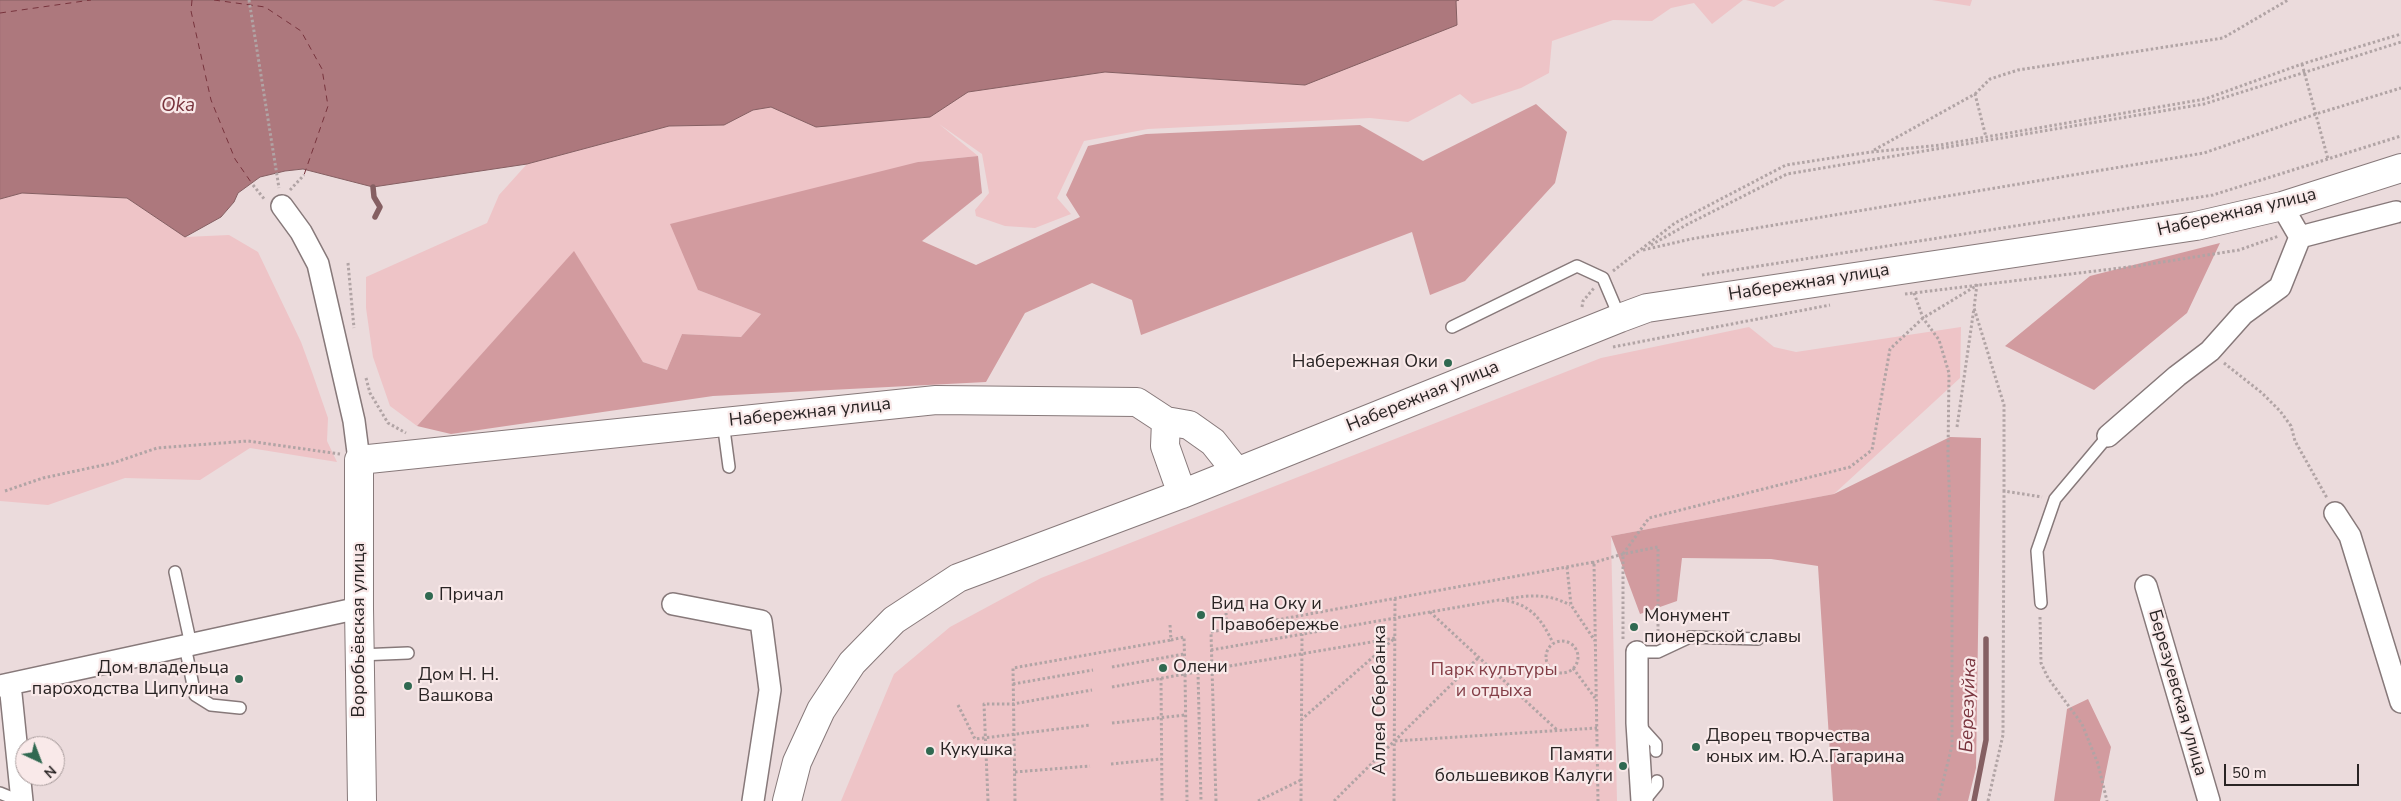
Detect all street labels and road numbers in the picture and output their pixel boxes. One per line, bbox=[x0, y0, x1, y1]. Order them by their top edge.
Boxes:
street label: Набережная улица bbox=[2155, 184, 2319, 242]
street label: Набережная улица bbox=[1727, 260, 1891, 306]
street label: Набережная улица bbox=[1344, 357, 1502, 437]
street label: Набережная улица bbox=[728, 394, 892, 432]
street label: Воробьёвская улица bbox=[349, 543, 371, 717]
street label: Березуевская улица bbox=[2143, 607, 2211, 779]
street label: Аллея Сбербанка bbox=[1370, 625, 1392, 775]

